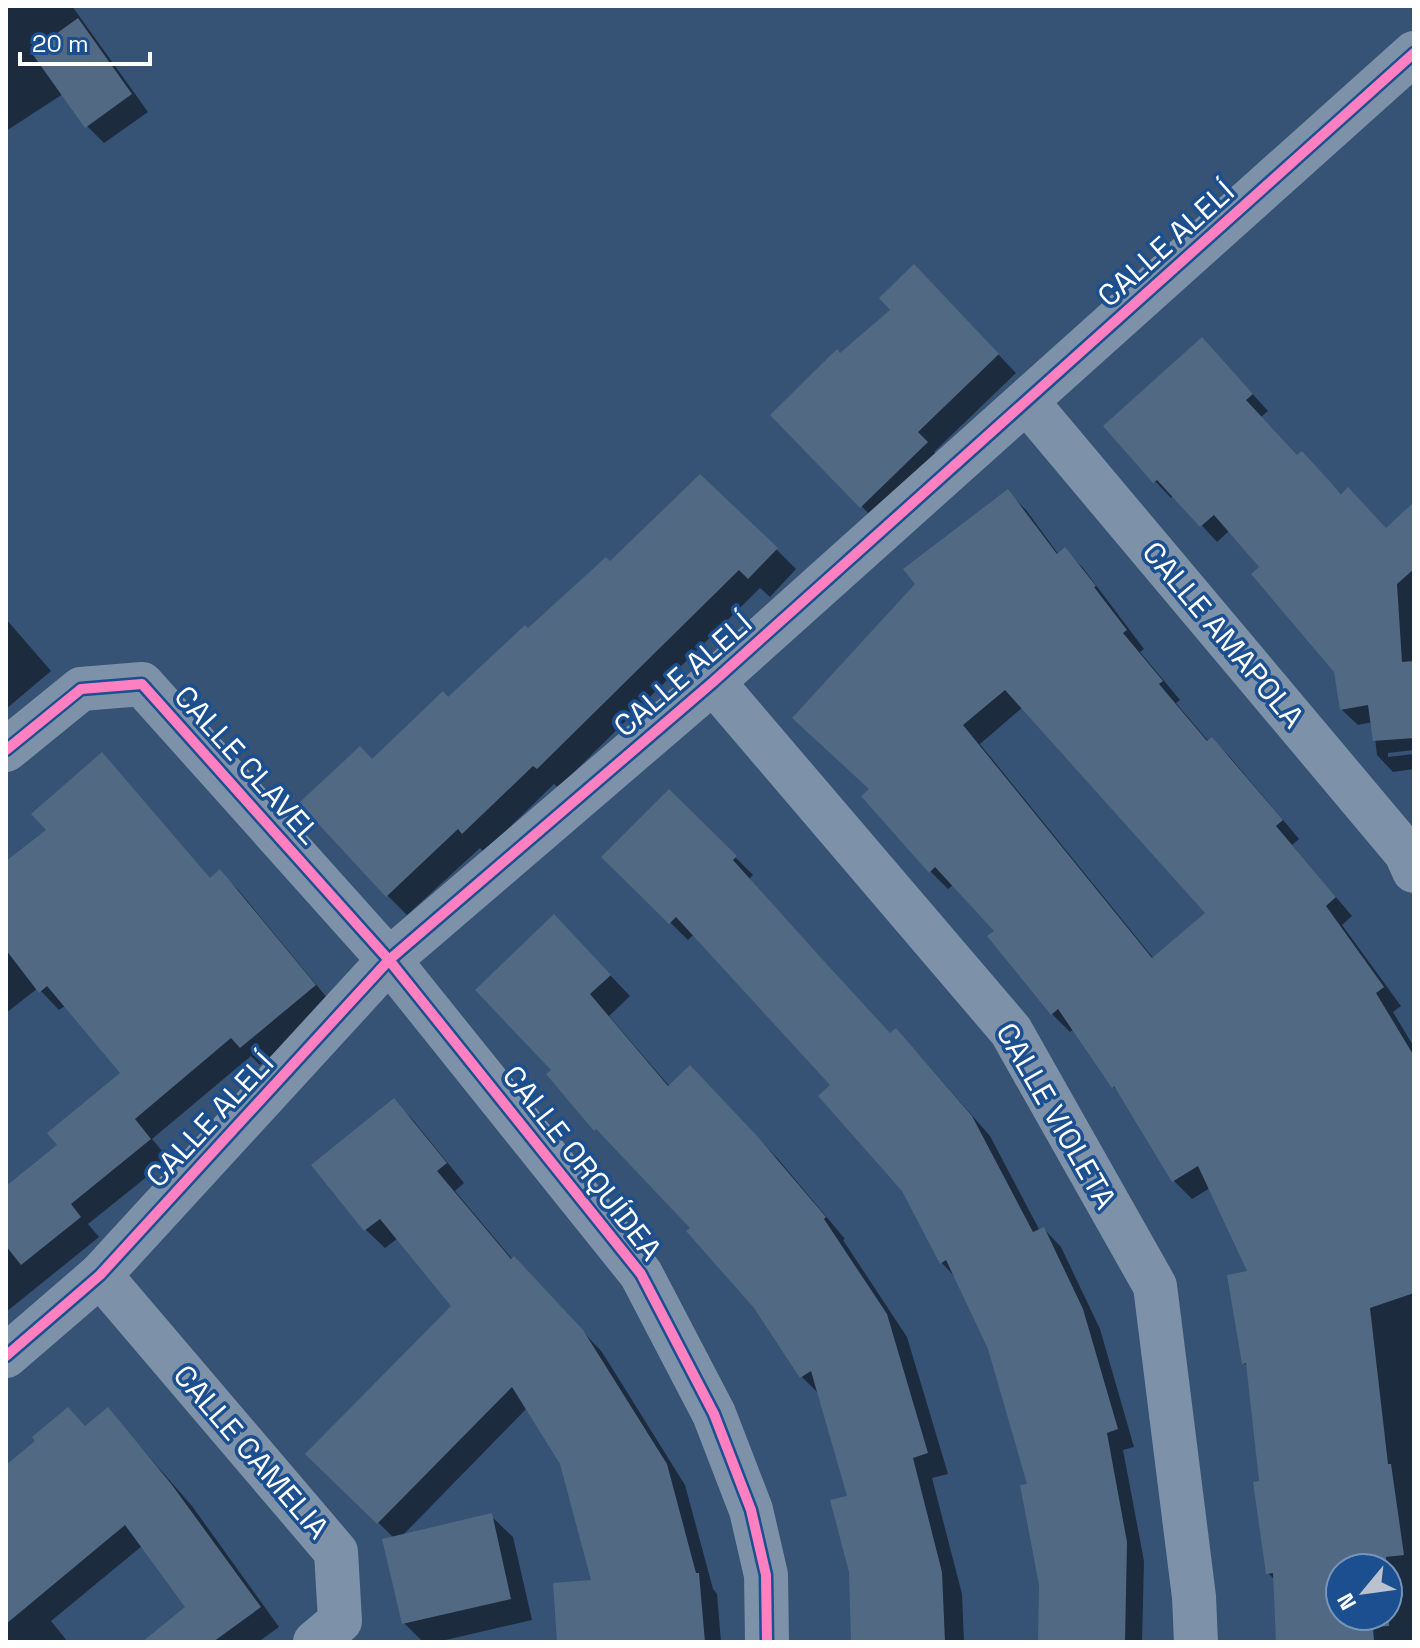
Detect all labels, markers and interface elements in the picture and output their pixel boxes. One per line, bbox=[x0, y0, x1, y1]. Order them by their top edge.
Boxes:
scale bar bbox=[20, 16, 150, 66]
text: 20 m bbox=[32, 28, 89, 59]
street label: CALLE ALELÍ bbox=[1089, 172, 1242, 315]
street label: CALLE AMAPOLA bbox=[1134, 533, 1313, 736]
street label: CALLE ALELÍ bbox=[605, 604, 760, 745]
street label: CALLE CLAVEL bbox=[166, 677, 329, 852]
street label: CALLE VIOLETA bbox=[987, 1016, 1125, 1216]
street label: CALLE ALELÍ bbox=[137, 1044, 282, 1195]
street label: CALLE ORQUÍDEA bbox=[494, 1057, 671, 1268]
street label: CALLE CAMELIA bbox=[165, 1356, 338, 1547]
north arrow bbox=[1324, 1552, 1404, 1632]
text: N bbox=[1331, 1588, 1362, 1615]

